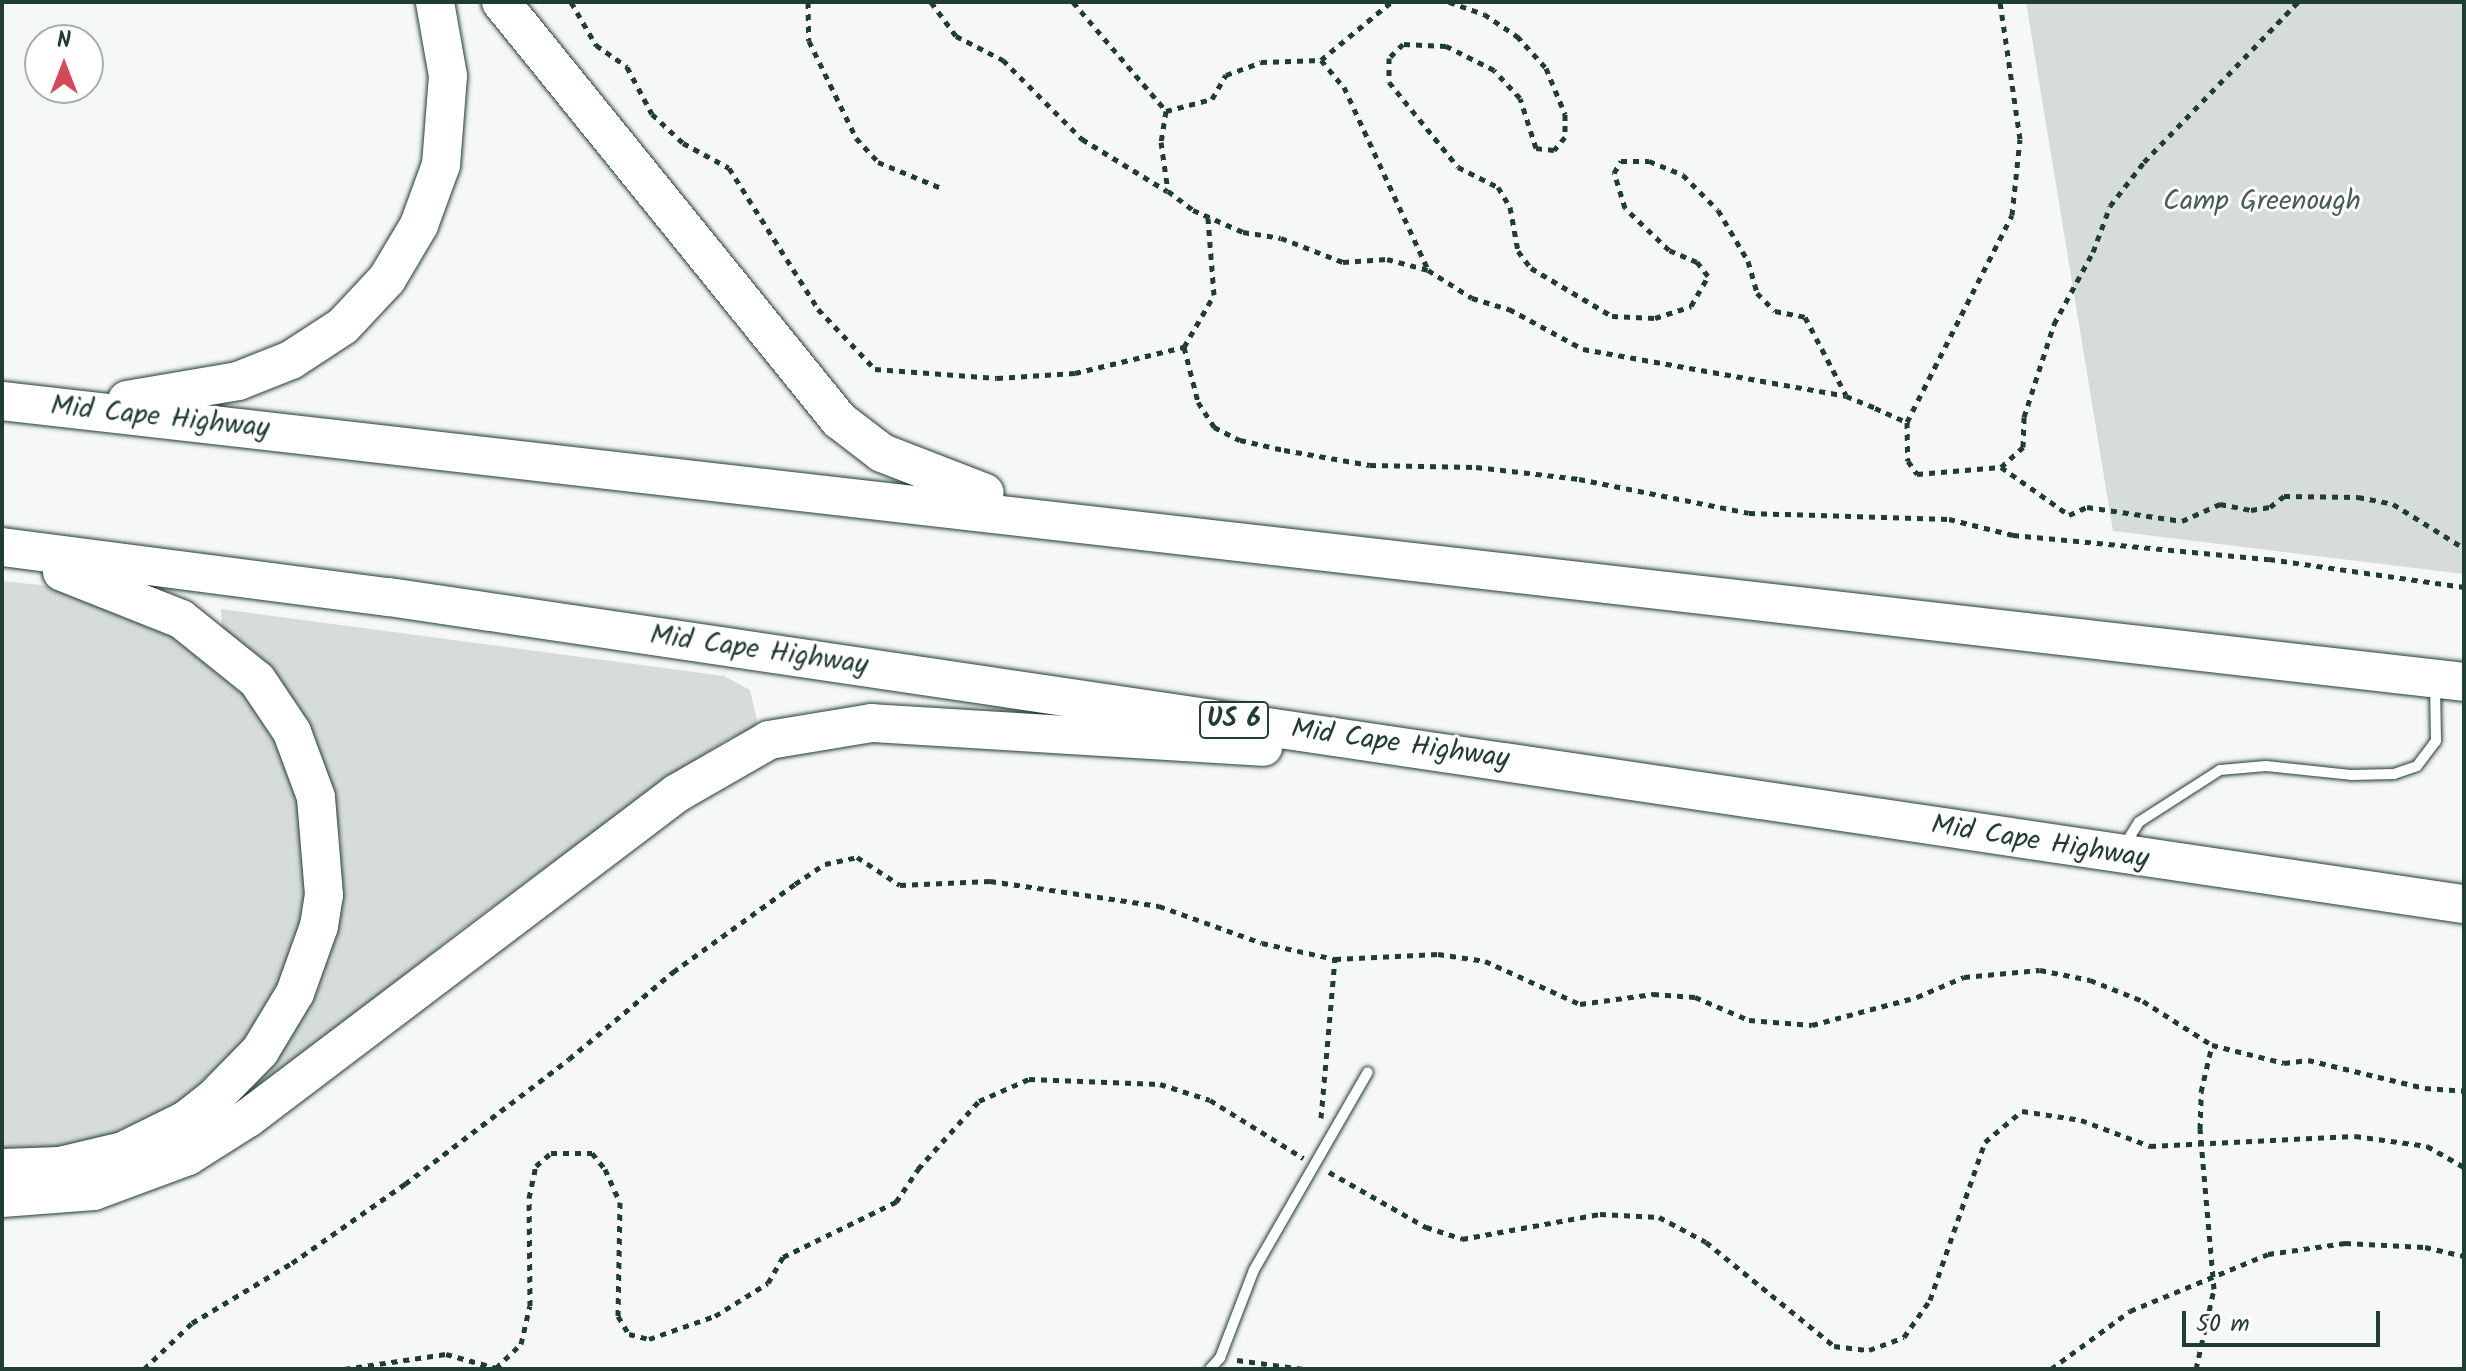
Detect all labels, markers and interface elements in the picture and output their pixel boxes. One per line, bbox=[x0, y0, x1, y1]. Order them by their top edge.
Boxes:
north arrow bbox=[24, 24, 104, 104]
text: N bbox=[57, 24, 71, 59]
park label: Camp Greenough bbox=[2163, 185, 2361, 219]
street label: Mid Cape Highway bbox=[49, 390, 271, 446]
street label: Mid Cape Highway bbox=[648, 619, 870, 683]
road number: US 6 bbox=[1198, 698, 1270, 742]
street label: Mid Cape Highway bbox=[1289, 713, 1511, 777]
street label: Mid Cape Highway bbox=[1929, 809, 2151, 877]
scale bar bbox=[2186, 1295, 2384, 1345]
text: 50 m bbox=[2196, 1305, 2250, 1344]

